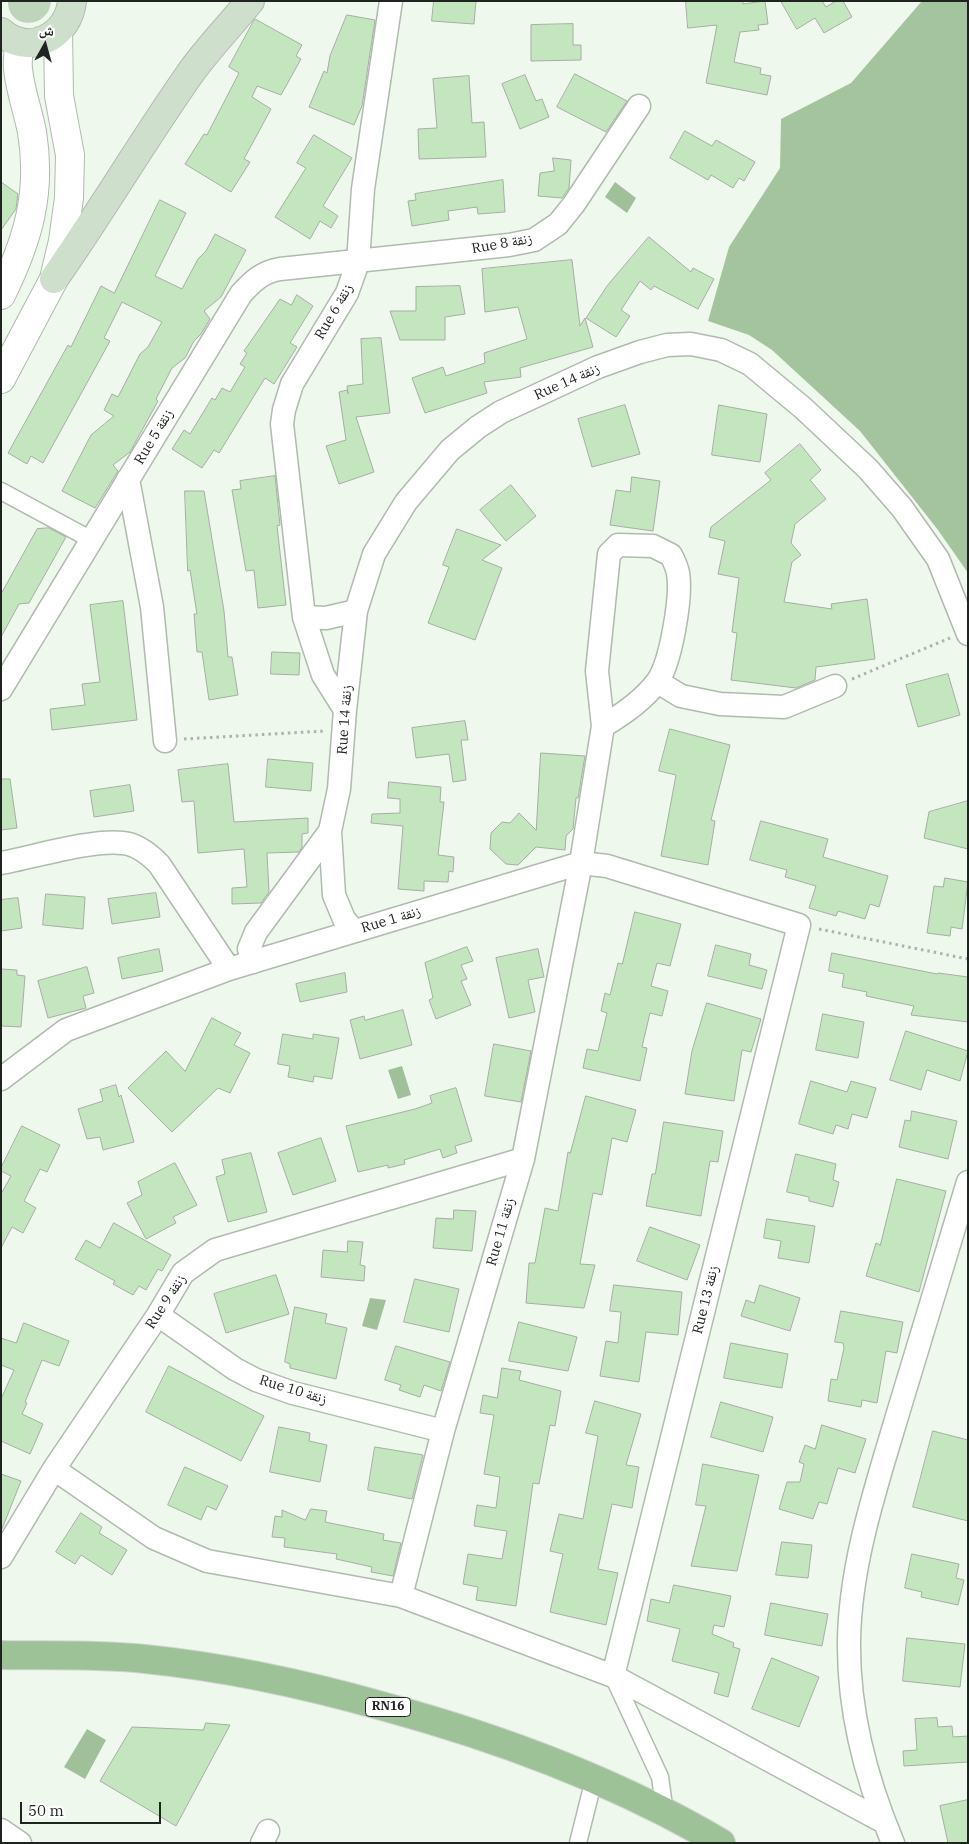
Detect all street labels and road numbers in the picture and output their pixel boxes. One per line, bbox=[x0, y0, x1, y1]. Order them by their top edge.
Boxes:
street label: Rue 8 زنقة bbox=[470, 230, 534, 258]
street label: Rue 6 زنقة bbox=[311, 281, 357, 343]
street label: Rue 14 زنقة bbox=[532, 360, 602, 404]
street label: Rue 5 زنقة bbox=[131, 406, 177, 468]
street label: Rue 14 زنقة bbox=[334, 685, 356, 755]
street label: Rue 1 زنقة bbox=[359, 903, 423, 937]
street label: Rue 11 زنقة bbox=[483, 1196, 519, 1268]
street label: Rue 13 زنقة bbox=[689, 1264, 723, 1336]
street label: Rue 9 زنقة bbox=[142, 1272, 190, 1332]
street label: Rue 10 زنقة bbox=[257, 1372, 329, 1408]
road number: RN16 bbox=[366, 1698, 410, 1716]

